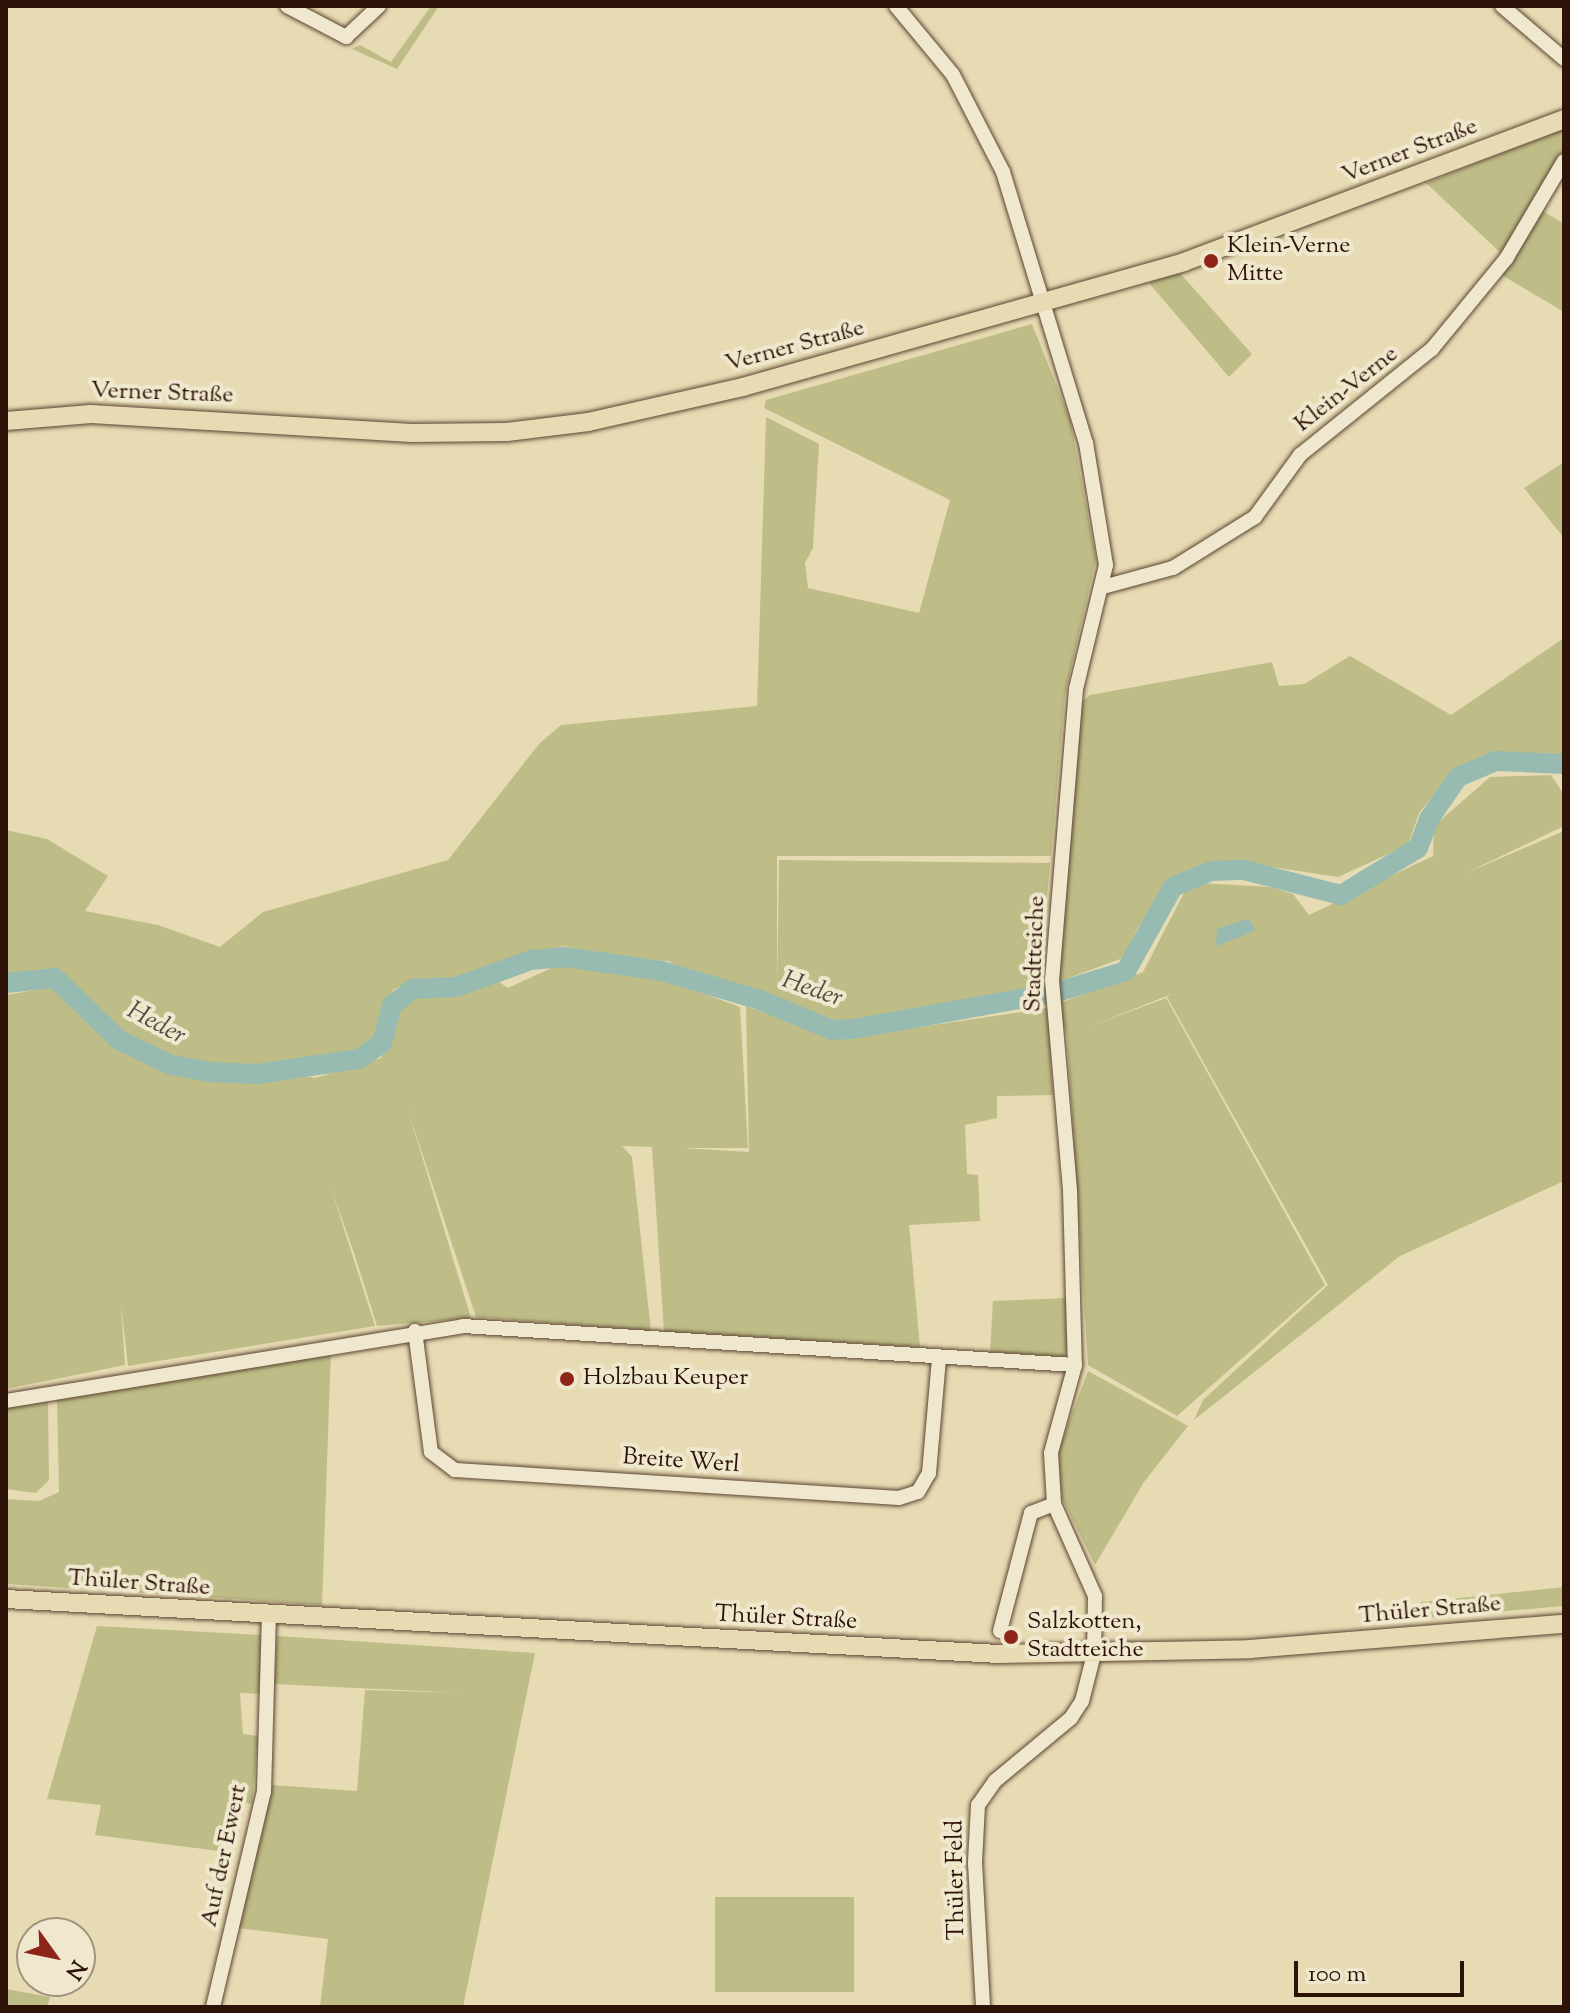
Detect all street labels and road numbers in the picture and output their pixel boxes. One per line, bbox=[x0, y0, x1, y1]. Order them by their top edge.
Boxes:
street label: Verner Straße bbox=[1338, 113, 1482, 191]
street label: Verner Straße bbox=[722, 315, 868, 379]
street label: Klein-Verne bbox=[1290, 341, 1404, 439]
street label: Verner Straße bbox=[90, 377, 234, 411]
street label: Stadtteiche bbox=[1020, 895, 1052, 1013]
street label: Breite Werl bbox=[621, 1444, 741, 1480]
street label: Thüler Straße bbox=[67, 1565, 211, 1603]
street label: Thüler Straße bbox=[1358, 1590, 1502, 1632]
street label: Thüler Straße bbox=[714, 1601, 858, 1637]
street label: Auf der Ewert bbox=[196, 1782, 254, 1930]
street label: Thüler Feld bbox=[942, 1820, 972, 1940]

